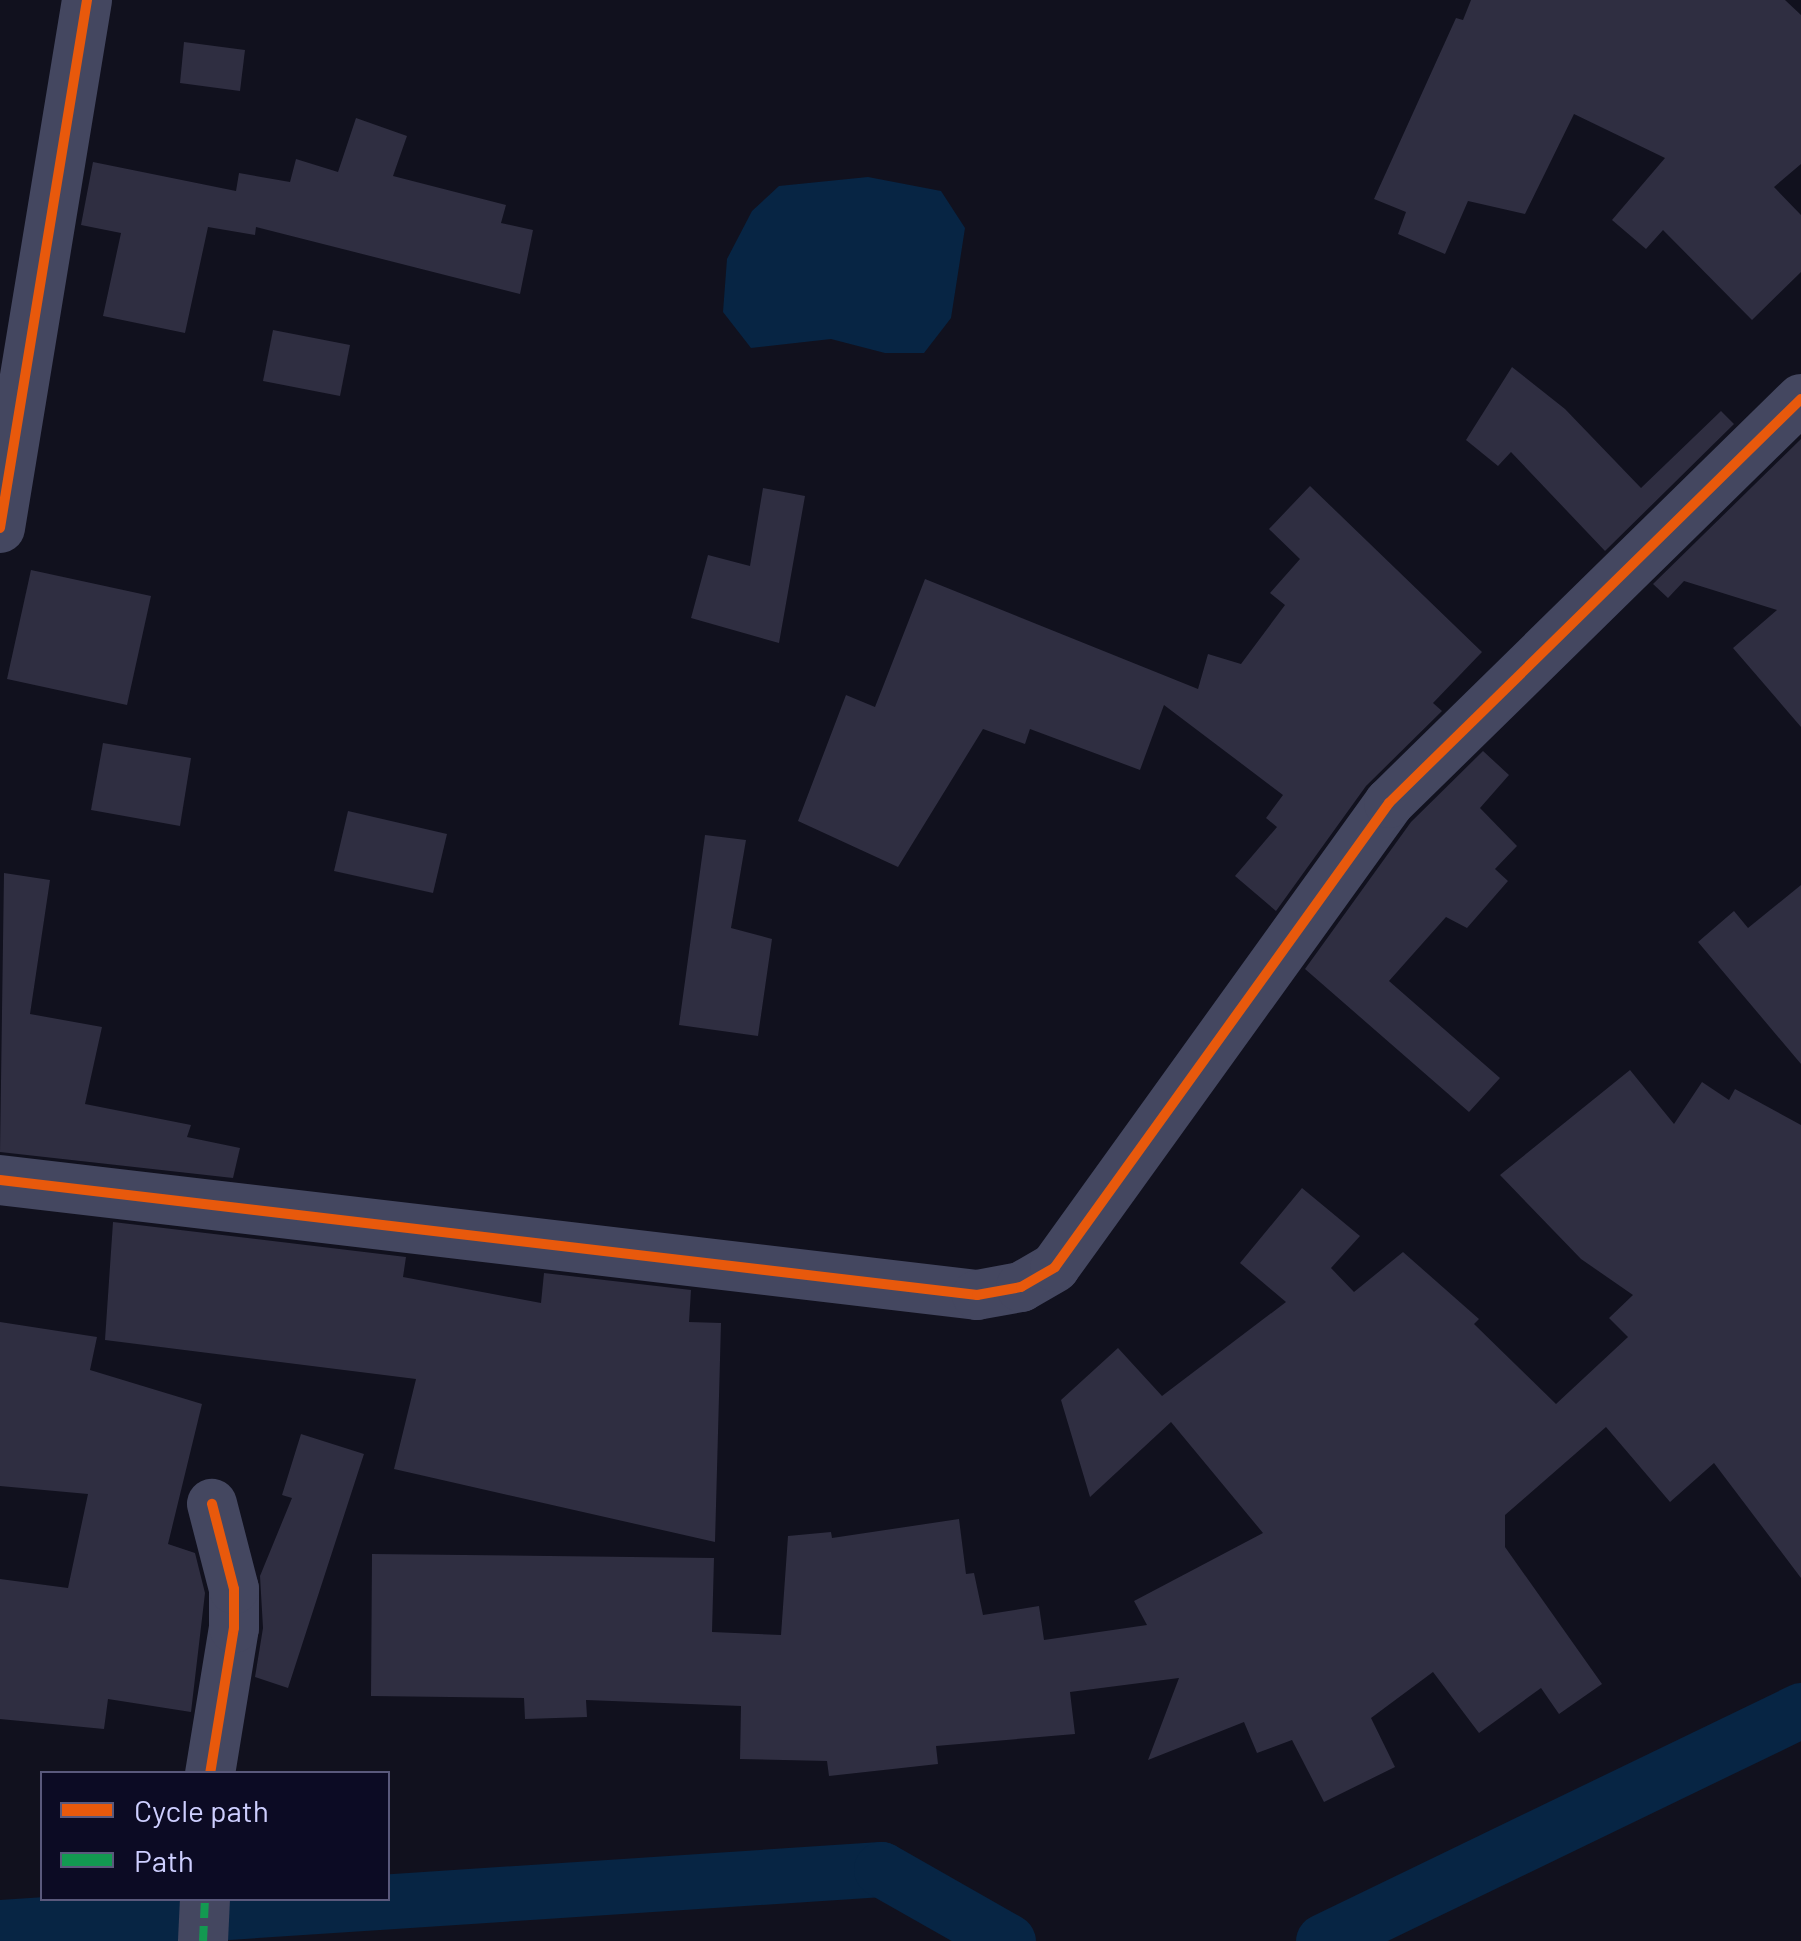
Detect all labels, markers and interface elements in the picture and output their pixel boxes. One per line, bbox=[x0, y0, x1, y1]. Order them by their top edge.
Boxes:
legend bbox=[40, 1771, 390, 1901]
text: Cycle path bbox=[134, 1792, 269, 1828]
text: Path bbox=[134, 1842, 194, 1878]

